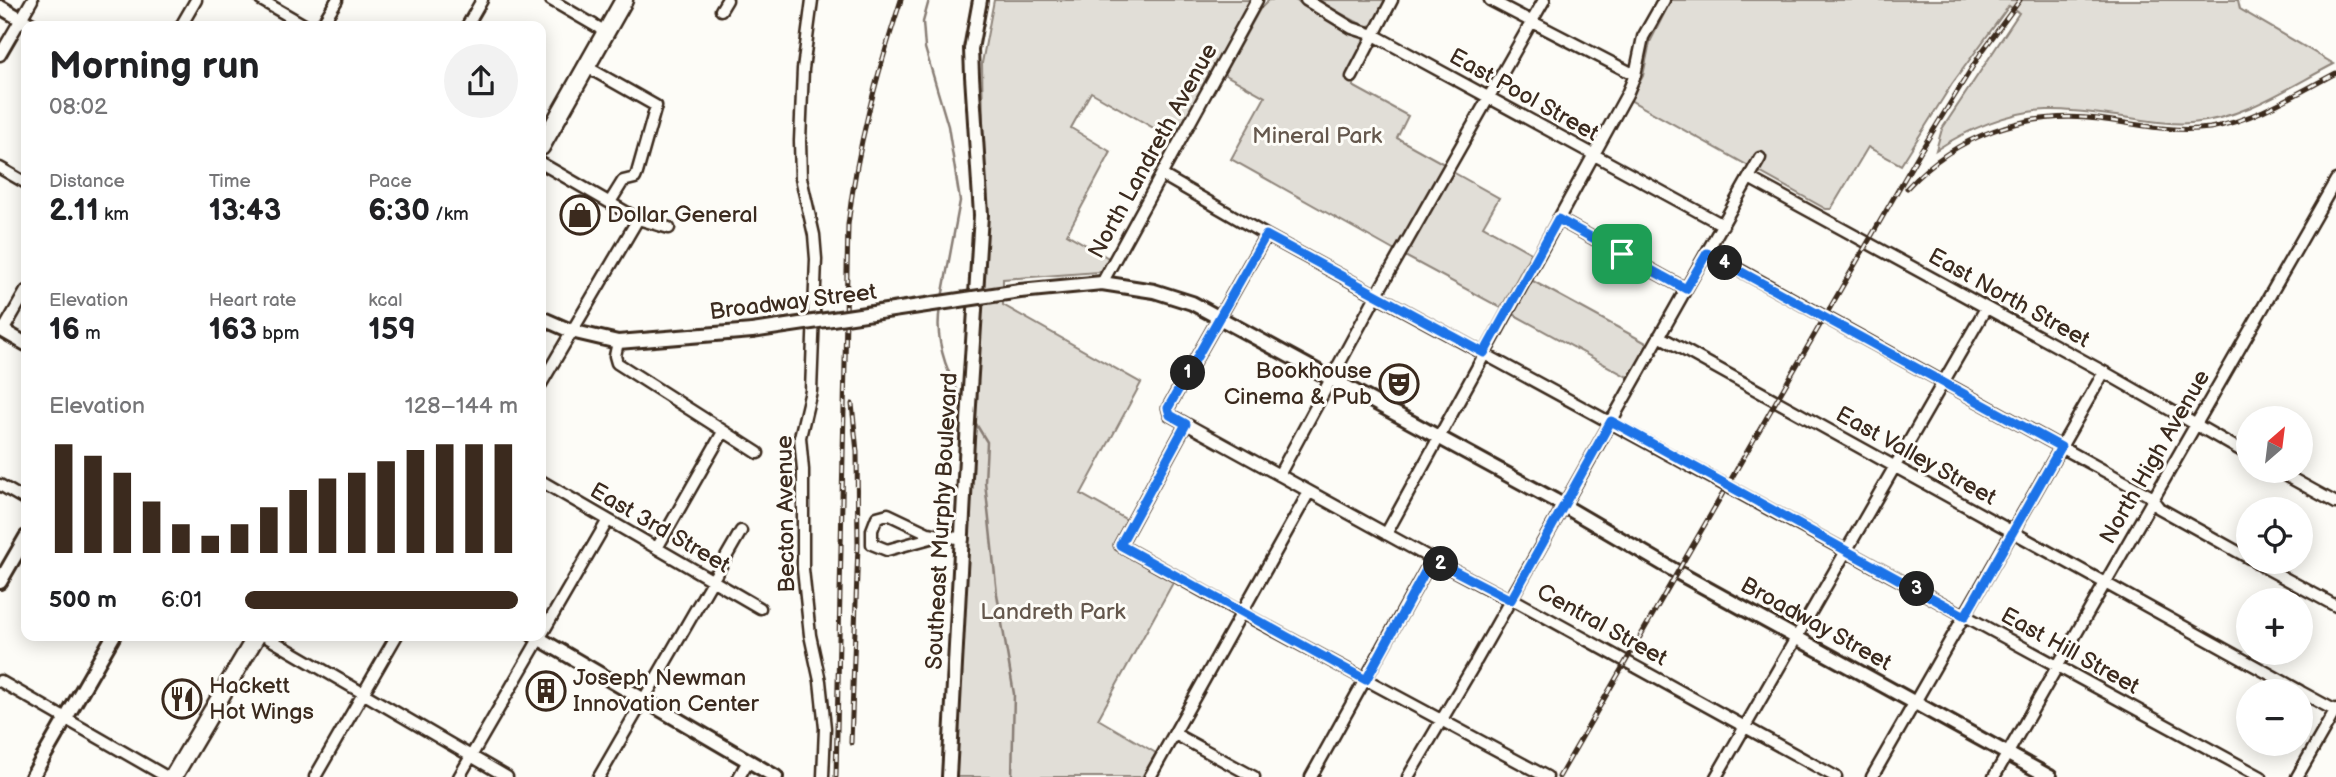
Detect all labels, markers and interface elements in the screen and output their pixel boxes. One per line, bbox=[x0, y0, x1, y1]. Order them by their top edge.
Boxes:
street label: North Landreth Avenue bbox=[1082, 39, 1224, 263]
street label: East Pool Street bbox=[1444, 42, 1604, 148]
text: Morning run bbox=[49, 44, 260, 89]
button: share bbox=[444, 44, 518, 118]
text: 08:02 bbox=[49, 93, 108, 121]
park label: Mineral Park bbox=[1252, 122, 1383, 150]
text: Distance bbox=[49, 170, 125, 193]
text: Time bbox=[209, 170, 251, 193]
text: Pace bbox=[368, 170, 412, 193]
text: 2.11 bbox=[49, 193, 99, 229]
text: 13:43 bbox=[209, 193, 281, 229]
text: 6:30 bbox=[368, 193, 430, 229]
shop icon: Dollar General bbox=[559, 194, 601, 236]
place label: Dollar General bbox=[607, 201, 758, 229]
text: km bbox=[99, 203, 129, 226]
text: /km bbox=[430, 203, 469, 226]
pin bbox=[1592, 224, 1652, 284]
icon: arrive bbox=[1603, 235, 1641, 273]
street label: East North Street bbox=[1923, 242, 2095, 354]
pin: 4 bbox=[1708, 246, 1742, 280]
text: 4 bbox=[1719, 251, 1730, 274]
street label: Broadway Street bbox=[708, 278, 878, 326]
text: Elevation bbox=[49, 289, 128, 312]
text: Heart rate bbox=[209, 289, 296, 312]
text: kcal bbox=[368, 289, 402, 312]
text: 16 bbox=[49, 312, 80, 348]
text: 163 bbox=[209, 312, 257, 348]
text: 159 bbox=[368, 312, 416, 348]
text: m bbox=[80, 322, 101, 345]
text: bpm bbox=[257, 322, 300, 345]
pin: 1 bbox=[1170, 356, 1206, 390]
place label: Bookhouse Cinema & Pub bbox=[1224, 357, 1372, 411]
text: 1 bbox=[1184, 361, 1192, 384]
theatre icon: Bookhouse Cinema & Pub bbox=[1378, 363, 1420, 405]
street label: North High Avenue bbox=[2094, 365, 2216, 549]
street label: Southeast Murphy Boulevard bbox=[920, 372, 964, 670]
text: Elevation bbox=[49, 392, 145, 420]
text: 128–144 m bbox=[405, 392, 518, 420]
street label: East Valley Street bbox=[1831, 400, 2001, 512]
north arrow bbox=[2236, 406, 2314, 483]
map controls bbox=[2236, 406, 2313, 756]
street label: Becton Avenue bbox=[771, 435, 801, 593]
street label: East 3rd Street bbox=[585, 477, 735, 579]
button: locate bbox=[2236, 497, 2313, 574]
pin: 2 bbox=[1424, 546, 1458, 582]
text: 2 bbox=[1435, 552, 1446, 575]
street label: Broadway Street bbox=[1736, 571, 1896, 677]
pin: 3 bbox=[1899, 572, 1934, 606]
text: 3 bbox=[1911, 577, 1922, 600]
street label: Central Street bbox=[1532, 578, 1672, 672]
text: 500 m bbox=[49, 586, 117, 614]
text: 6:01 bbox=[161, 586, 202, 614]
button: + bbox=[2236, 588, 2313, 665]
park label: Landreth Park bbox=[980, 598, 1126, 626]
street label: East Hill Street bbox=[1996, 601, 2144, 701]
place label: Joseph Newman Innovation Center bbox=[573, 664, 759, 718]
building icon: Joseph Newman Innovation Center bbox=[525, 670, 567, 712]
place label: Hackett Hot Wings bbox=[209, 672, 314, 726]
restaurant icon: Hackett Hot Wings bbox=[161, 678, 203, 720]
button: − bbox=[2236, 679, 2313, 756]

